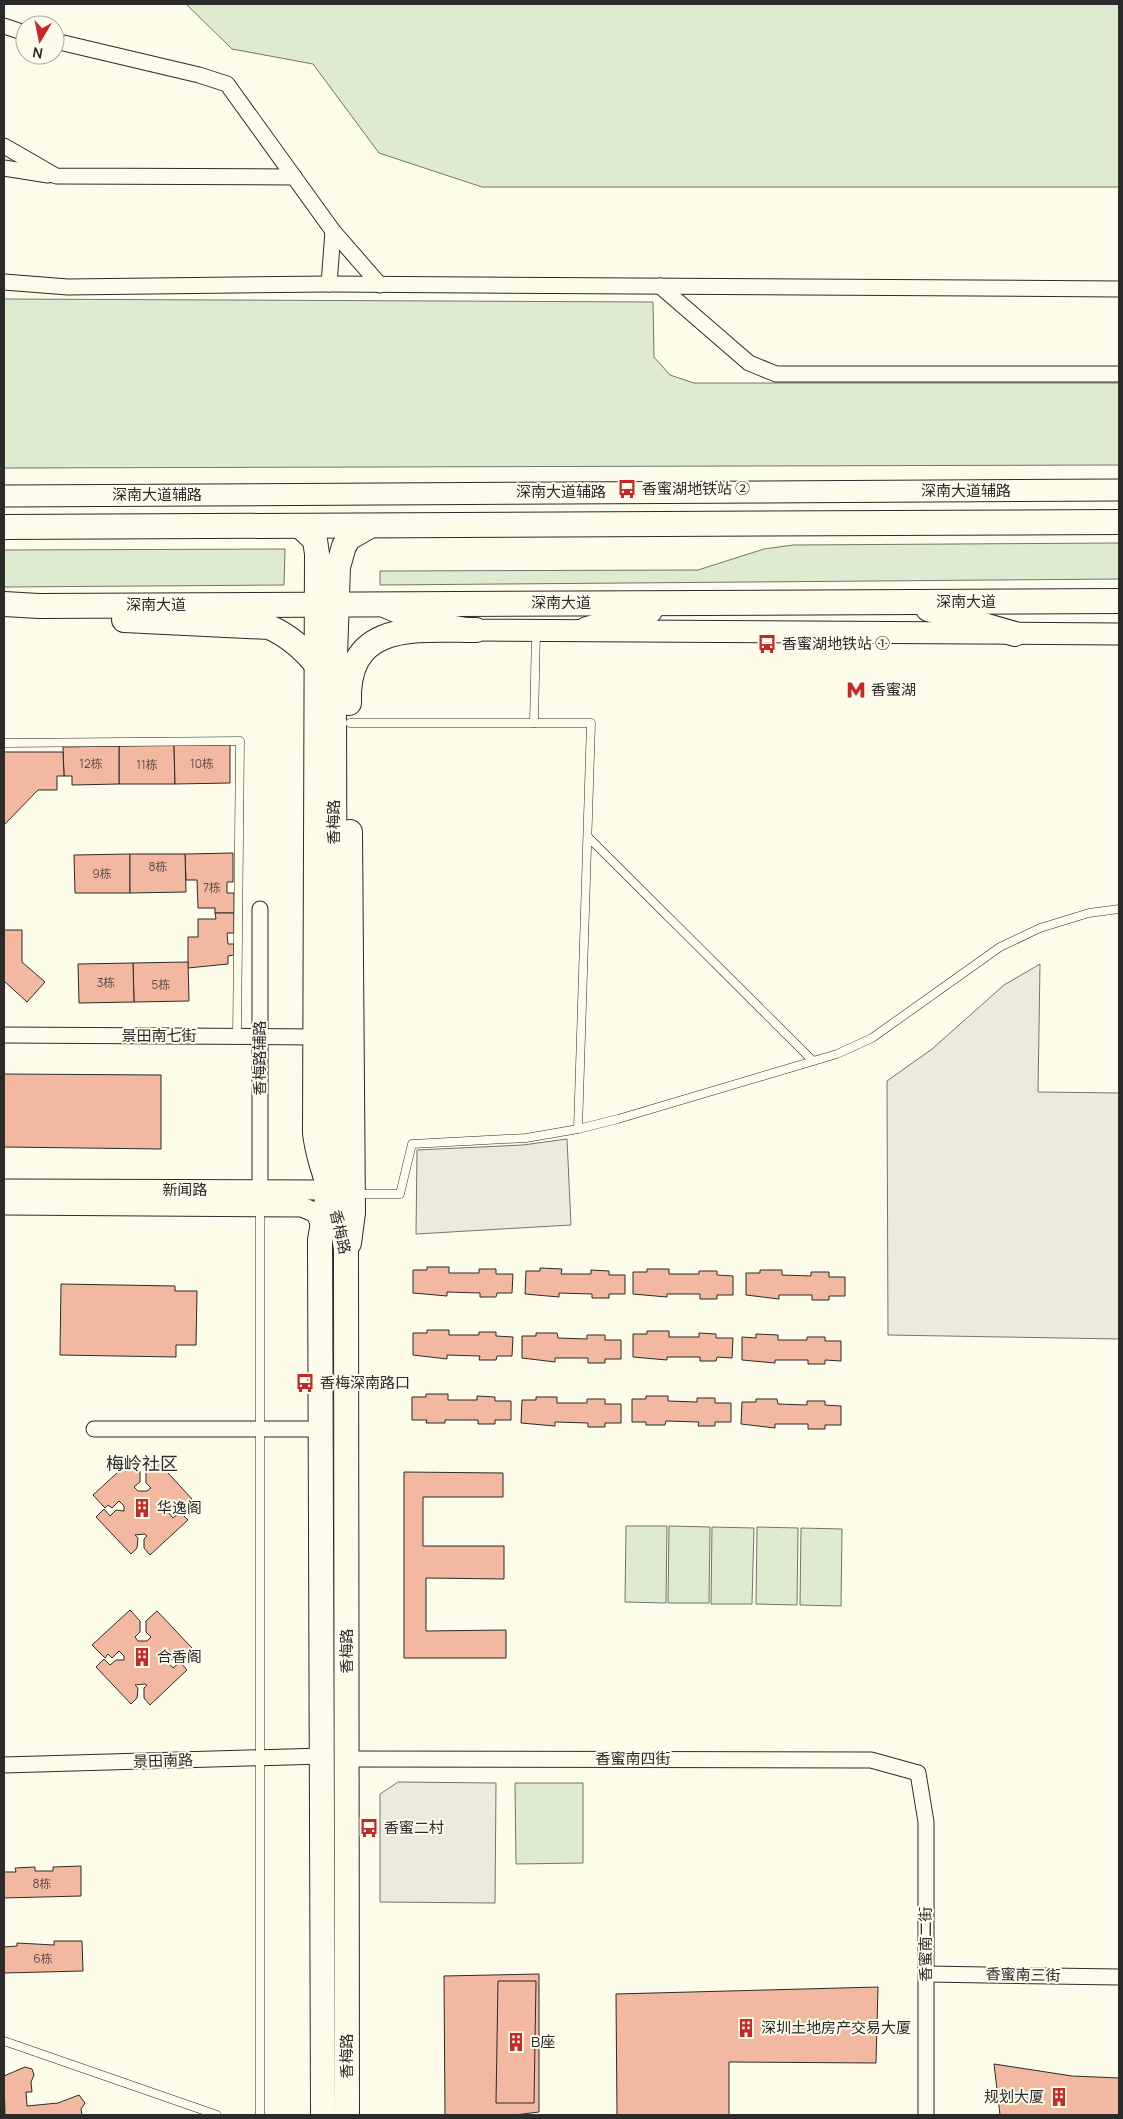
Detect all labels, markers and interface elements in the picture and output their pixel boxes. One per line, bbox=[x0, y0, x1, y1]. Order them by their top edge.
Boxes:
north arrow bbox=[15, 15, 65, 65]
text: N bbox=[31, 43, 44, 64]
bus stop icon: 香蜜湖地铁站 ② bbox=[616, 478, 638, 500]
place label: 香蜜湖地铁站 ② bbox=[642, 478, 750, 499]
street label: 深南大道辅路 bbox=[921, 480, 1011, 501]
street label: 深南大道辅路 bbox=[516, 481, 606, 502]
street label: 深南大道辅路 bbox=[112, 484, 202, 505]
street label: 深南大道 bbox=[936, 591, 996, 612]
street label: 深南大道 bbox=[531, 592, 591, 613]
street label: 深南大道 bbox=[126, 594, 186, 615]
bus stop icon: 香蜜湖地铁站 ① bbox=[756, 633, 778, 655]
place label: 香蜜湖地铁站 ① bbox=[782, 633, 890, 654]
metro station icon: 香蜜湖 bbox=[845, 679, 867, 701]
place label: 香蜜湖 bbox=[871, 679, 916, 700]
house number: 12栋 bbox=[79, 755, 103, 772]
house number: 10栋 bbox=[190, 755, 214, 772]
house number: 11栋 bbox=[136, 756, 158, 773]
street label: 香梅路 bbox=[323, 799, 344, 845]
house number: 8栋 bbox=[149, 858, 167, 875]
house number: 9栋 bbox=[92, 865, 112, 882]
house number: 7栋 bbox=[203, 879, 221, 896]
house number: 3栋 bbox=[97, 974, 115, 991]
house number: 5栋 bbox=[152, 976, 170, 993]
street label: 香梅路辅路 bbox=[249, 1020, 270, 1096]
street label: 景田南七街 bbox=[121, 1025, 197, 1046]
street label: 新闻路 bbox=[162, 1179, 208, 1200]
street label: 香梅路 bbox=[325, 1208, 356, 1256]
bus stop icon: 香梅深南路口 bbox=[294, 1372, 316, 1394]
place label: 香梅深南路口 bbox=[320, 1372, 410, 1393]
district label: 梅岭社区 bbox=[106, 1451, 178, 1475]
building icon: 华逸阁 bbox=[131, 1497, 153, 1519]
place label: 华逸阁 bbox=[157, 1497, 202, 1518]
street label: 香梅路 bbox=[336, 1628, 357, 1674]
building icon: 合香阁 bbox=[131, 1646, 153, 1668]
place label: 合香阁 bbox=[157, 1646, 202, 1667]
street label: 香蜜南四街 bbox=[595, 1748, 671, 1769]
street label: 景田南路 bbox=[133, 1749, 193, 1772]
bus stop icon: 香蜜二村 bbox=[358, 1817, 380, 1839]
place label: 香蜜二村 bbox=[384, 1817, 444, 1838]
house number: 8栋 bbox=[33, 1875, 51, 1892]
street label: 香蜜南二街 bbox=[915, 1906, 936, 1982]
house number: 6栋 bbox=[33, 1950, 53, 1967]
street label: 香蜜南三街 bbox=[985, 1963, 1061, 1986]
building icon: 深圳土地房产交易大厦 bbox=[735, 2017, 757, 2039]
place label: 深圳土地房产交易大厦 bbox=[761, 2017, 911, 2038]
building icon: B座 bbox=[505, 2031, 527, 2053]
place label: B座 bbox=[531, 2031, 555, 2052]
street label: 香梅路 bbox=[336, 2033, 357, 2079]
place label: 规划大厦 bbox=[984, 2086, 1044, 2107]
building icon: 规划大厦 bbox=[1048, 2086, 1070, 2108]

